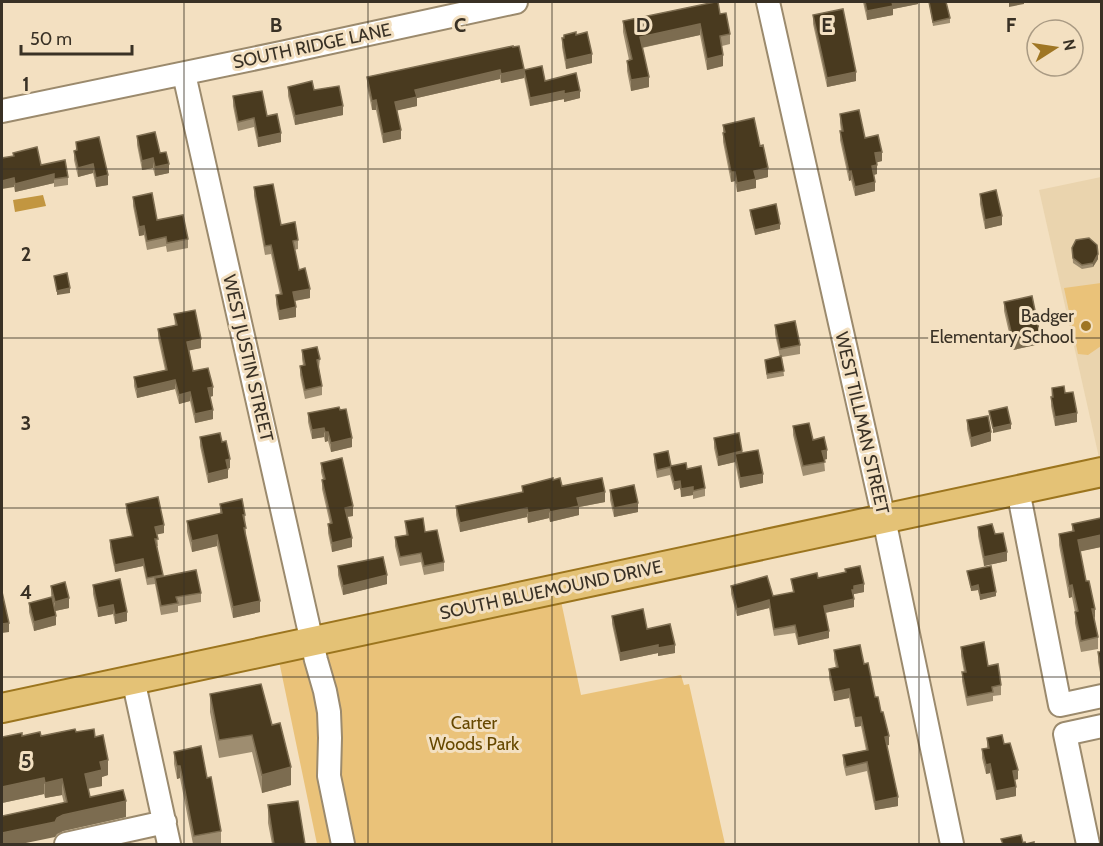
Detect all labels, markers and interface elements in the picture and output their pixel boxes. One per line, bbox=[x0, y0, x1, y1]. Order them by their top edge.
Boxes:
text: B bbox=[270, 13, 282, 37]
text: C bbox=[454, 13, 466, 37]
text: D bbox=[636, 13, 650, 37]
text: E bbox=[821, 13, 833, 37]
text: F bbox=[1006, 13, 1017, 37]
scale bar bbox=[21, 18, 132, 56]
street label: SOUTH RIDGE LANE bbox=[231, 18, 393, 74]
north arrow bbox=[1025, 18, 1085, 78]
text: 50 m bbox=[30, 28, 72, 50]
text: N bbox=[1059, 37, 1080, 52]
text: 1 bbox=[22, 72, 30, 96]
text: 2 bbox=[21, 242, 31, 266]
street label: WEST JUSTIN STREET bbox=[218, 272, 278, 444]
place label: Badger Elementary School bbox=[930, 305, 1075, 348]
marker: Badger Elementary School bbox=[1079, 319, 1093, 333]
street label: WEST TILLMAN STREET bbox=[830, 330, 894, 517]
text: 3 bbox=[21, 411, 31, 435]
street label: SOUTH BLUEMOUND DRIVE bbox=[438, 556, 664, 624]
text: 4 bbox=[20, 580, 32, 604]
park label: Carter Woods Park bbox=[429, 712, 520, 755]
text: 5 bbox=[21, 749, 31, 773]

